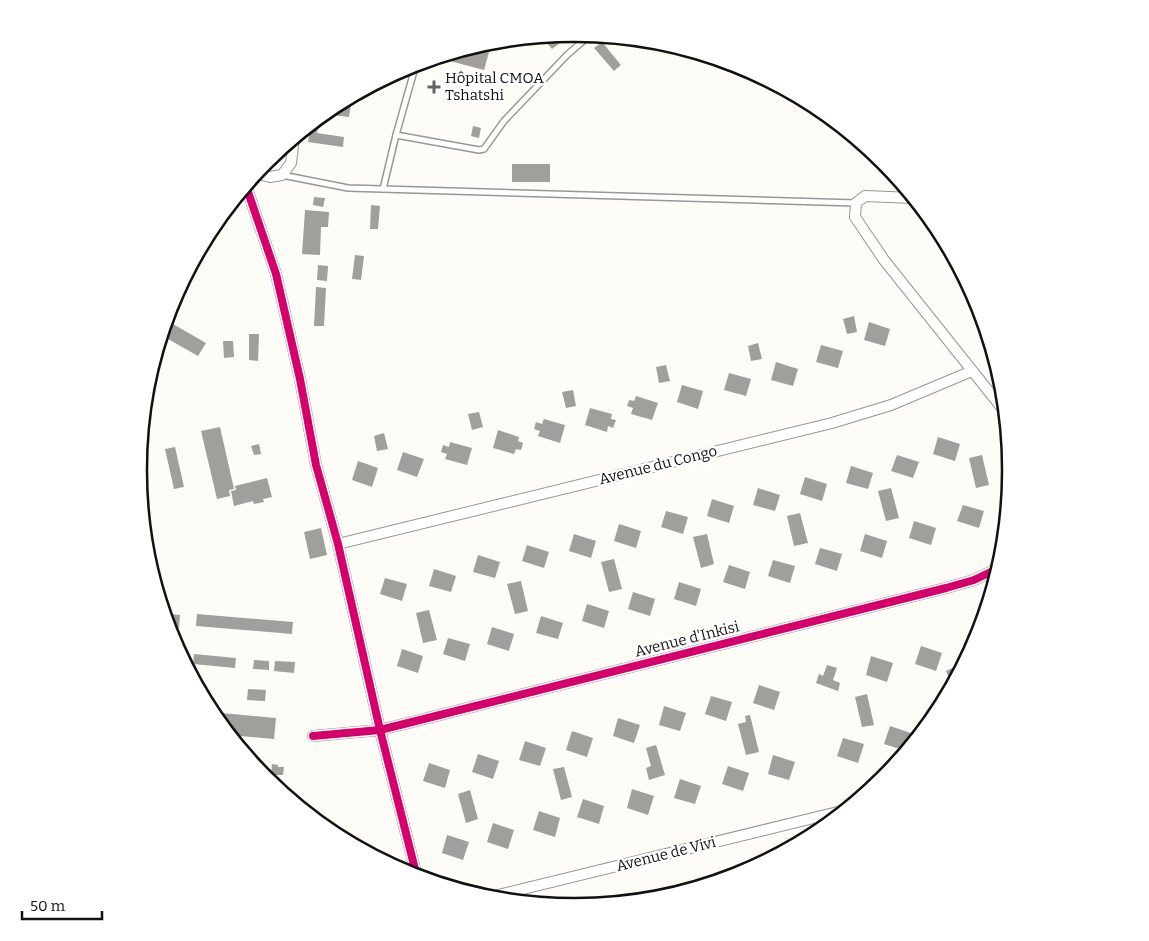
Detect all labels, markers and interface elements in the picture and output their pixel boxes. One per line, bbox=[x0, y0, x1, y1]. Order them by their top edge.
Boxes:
place label: Hôpital CMOA Tshatshi bbox=[445, 69, 544, 104]
marker: Hôpital CMOA Tshatshi bbox=[427, 80, 441, 94]
street label: Avenue du Congo bbox=[597, 442, 719, 488]
street label: Avenue d'Inkisi bbox=[633, 617, 742, 661]
street label: Avenue de Vivi bbox=[614, 833, 718, 875]
scale bar bbox=[22, 888, 102, 920]
text: 50 m bbox=[30, 897, 66, 915]

